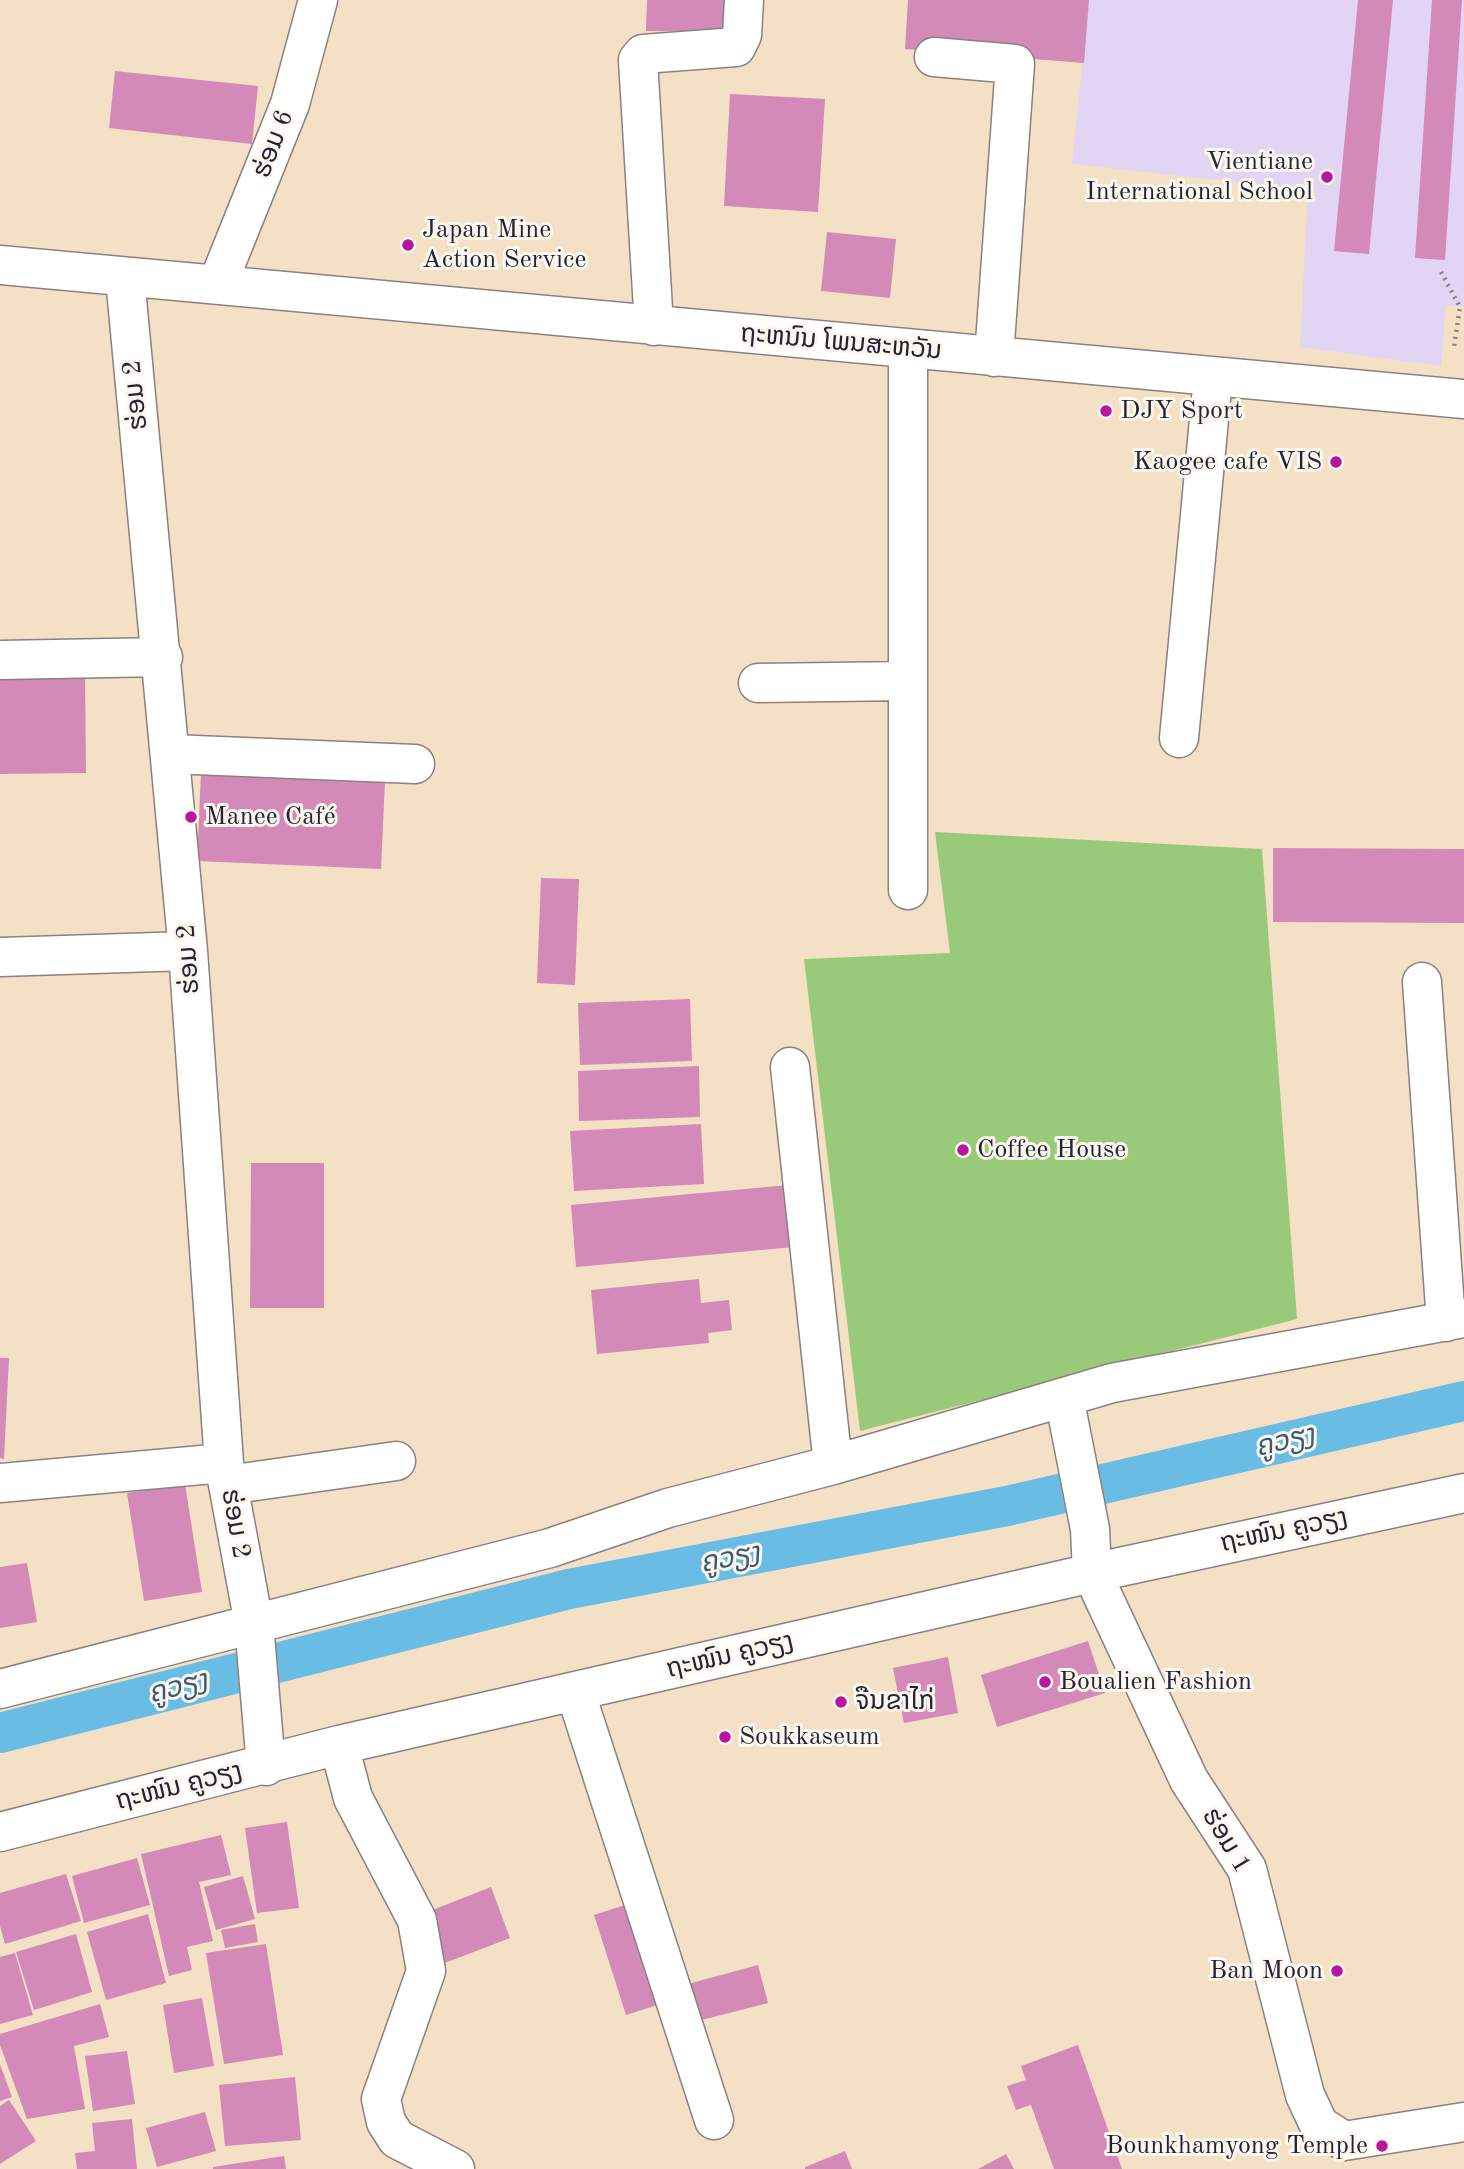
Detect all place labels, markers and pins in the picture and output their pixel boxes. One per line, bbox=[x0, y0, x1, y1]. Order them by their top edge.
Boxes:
place label: Vientiane International School bbox=[1086, 146, 1313, 208]
marker: Vientiane International School bbox=[1319, 169, 1335, 185]
place label: Japan Mine Action Service bbox=[422, 214, 586, 276]
marker: Japan Mine Action Service bbox=[400, 237, 416, 253]
place label: DJY Sport bbox=[1120, 395, 1243, 427]
marker: DJY Sport bbox=[1098, 403, 1114, 419]
place label: Kaogee cafe VIS bbox=[1133, 446, 1322, 478]
marker: Kaogee cafe VIS bbox=[1328, 454, 1344, 470]
place label: Manee Café bbox=[205, 801, 336, 833]
marker: Manee Café bbox=[183, 809, 199, 825]
place label: Coffee House bbox=[977, 1134, 1126, 1166]
marker: Coffee House bbox=[955, 1142, 971, 1158]
place label: Boualien Fashion bbox=[1059, 1666, 1252, 1698]
marker: Boualien Fashion bbox=[1037, 1674, 1053, 1690]
place label: ຈືນຂາໄກ່ bbox=[855, 1686, 934, 1718]
marker: ຈືນຂາໄກ່ bbox=[833, 1694, 849, 1710]
place label: Soukkaseum bbox=[739, 1721, 880, 1753]
marker: Soukkaseum bbox=[717, 1729, 733, 1745]
place label: Ban Moon bbox=[1209, 1955, 1323, 1987]
marker: Ban Moon bbox=[1329, 1963, 1345, 1979]
place label: Bounkhamyong Temple bbox=[1105, 2130, 1368, 2162]
marker: Bounkhamyong Temple bbox=[1374, 2138, 1390, 2154]

